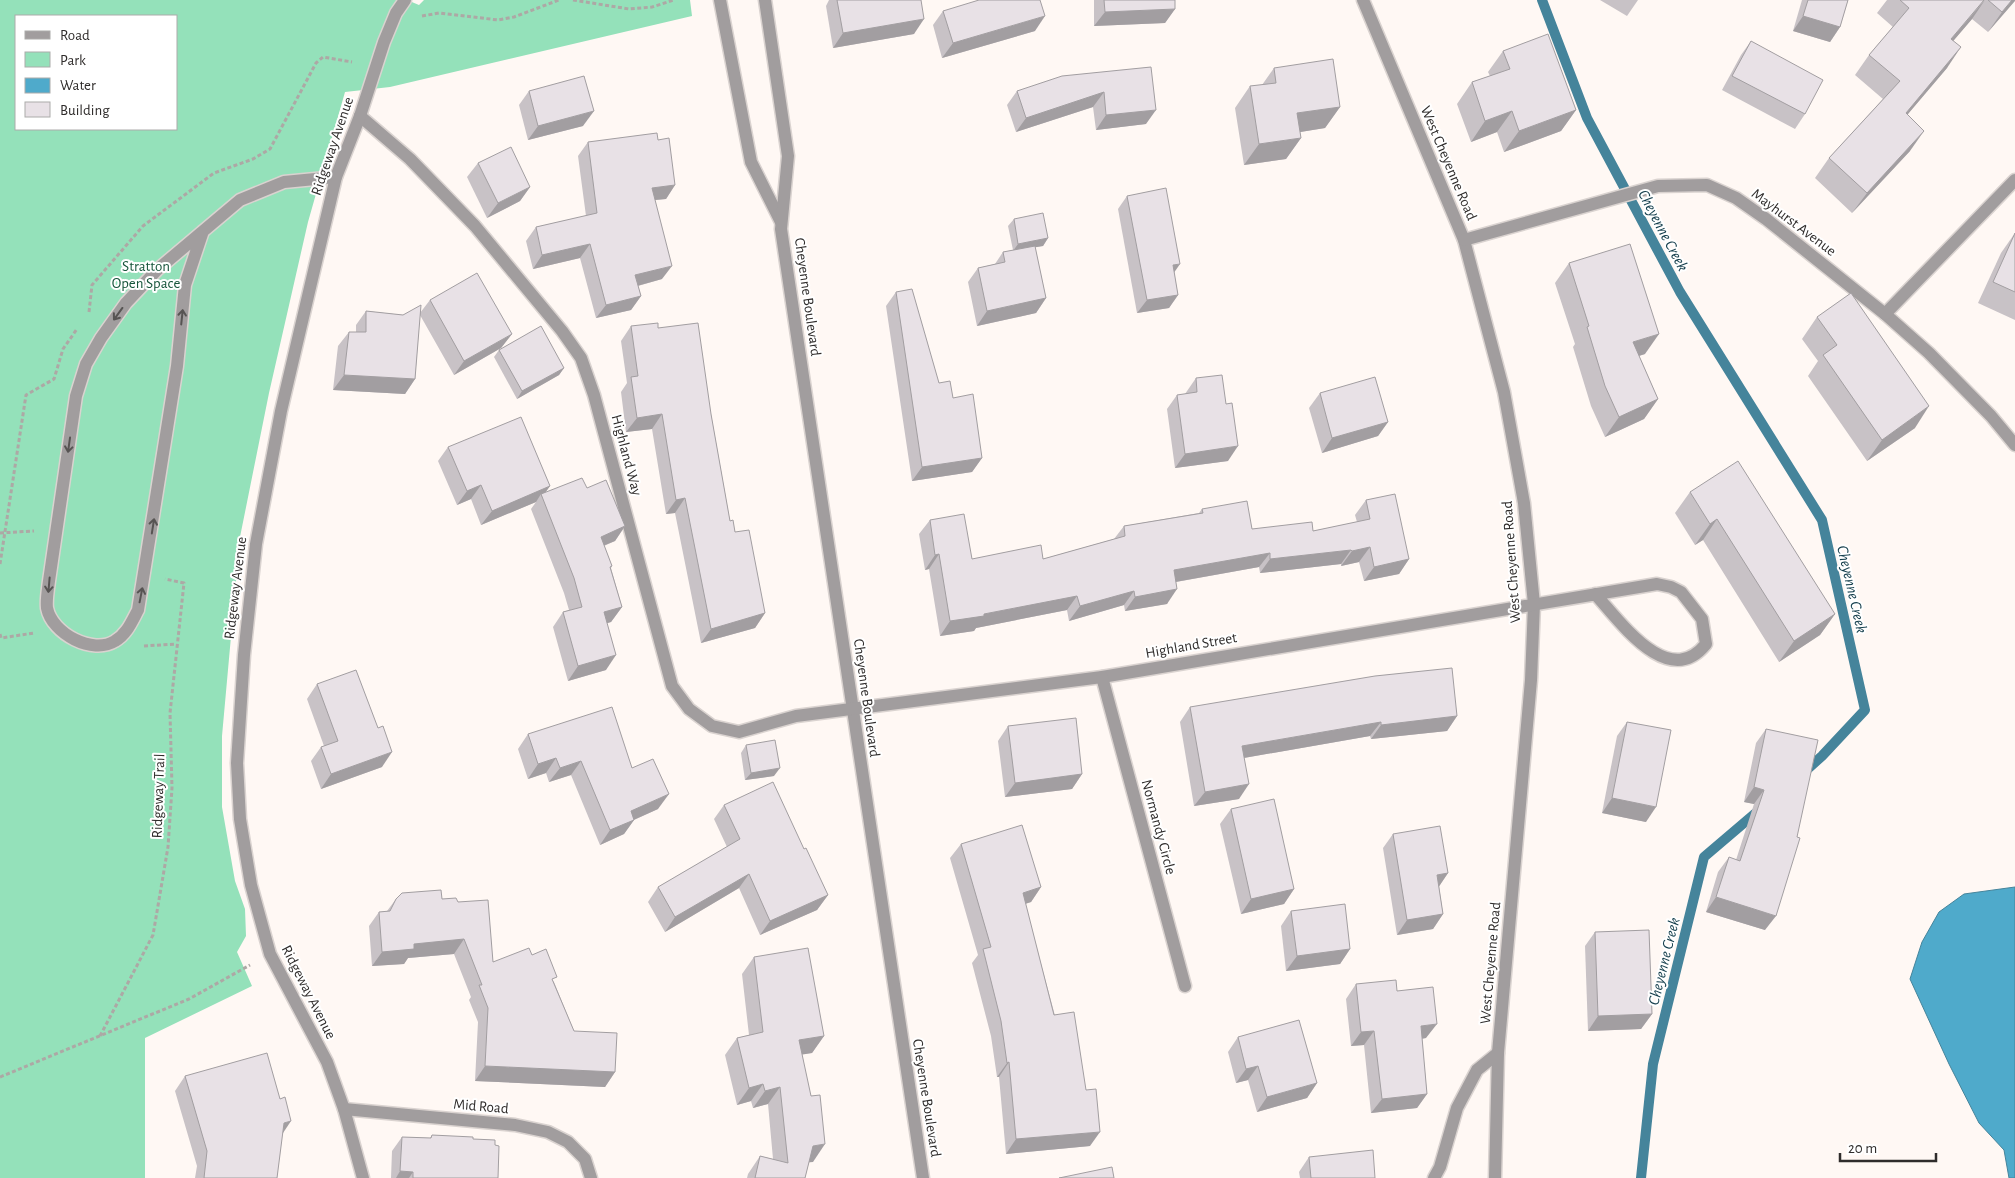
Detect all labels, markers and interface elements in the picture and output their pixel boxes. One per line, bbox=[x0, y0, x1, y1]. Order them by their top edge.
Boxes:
legend bbox=[15, 15, 178, 130]
text: Road bbox=[60, 28, 90, 43]
text: Park bbox=[60, 53, 86, 68]
text: Water bbox=[60, 78, 96, 93]
street label: Ridgeway Avenue bbox=[309, 95, 356, 197]
text: Building bbox=[60, 103, 110, 118]
street label: West Cheyenne Road bbox=[1418, 104, 1479, 223]
street label: Mayhurst Avenue bbox=[1749, 186, 1839, 259]
water label: Cheyenne Creek bbox=[1635, 187, 1691, 274]
street label: Cheyenne Boulevard bbox=[792, 237, 823, 357]
park label: Stratton Open Space bbox=[112, 259, 180, 291]
one-way arrow bbox=[113, 307, 124, 320]
one-way arrow bbox=[177, 310, 186, 326]
street label: Highland Way bbox=[609, 413, 645, 498]
one-way arrow bbox=[64, 436, 74, 452]
street label: West Cheyenne Road bbox=[1500, 500, 1523, 624]
one-way arrow bbox=[148, 518, 158, 534]
street label: Ridgeway Avenue bbox=[222, 536, 249, 640]
water label: Cheyenne Creek bbox=[1834, 544, 1870, 635]
one-way arrow bbox=[44, 576, 54, 592]
one-way arrow bbox=[137, 588, 147, 604]
street label: Highland Street bbox=[1144, 630, 1238, 661]
street label: Cheyenne Boulevard bbox=[851, 638, 882, 758]
street label: Ridgeway Trail bbox=[150, 753, 167, 839]
street label: Normandy Circle bbox=[1139, 778, 1178, 876]
street label: West Cheyenne Road bbox=[1478, 901, 1503, 1025]
water label: Cheyenne Creek bbox=[1645, 916, 1683, 1007]
street label: Ridgeway Avenue bbox=[278, 943, 339, 1042]
street label: Cheyenne Boulevard bbox=[910, 1038, 943, 1158]
street label: Mid Road bbox=[453, 1097, 510, 1116]
scale bar bbox=[1840, 1130, 1936, 1162]
text: 20 m bbox=[1848, 1141, 1877, 1156]

